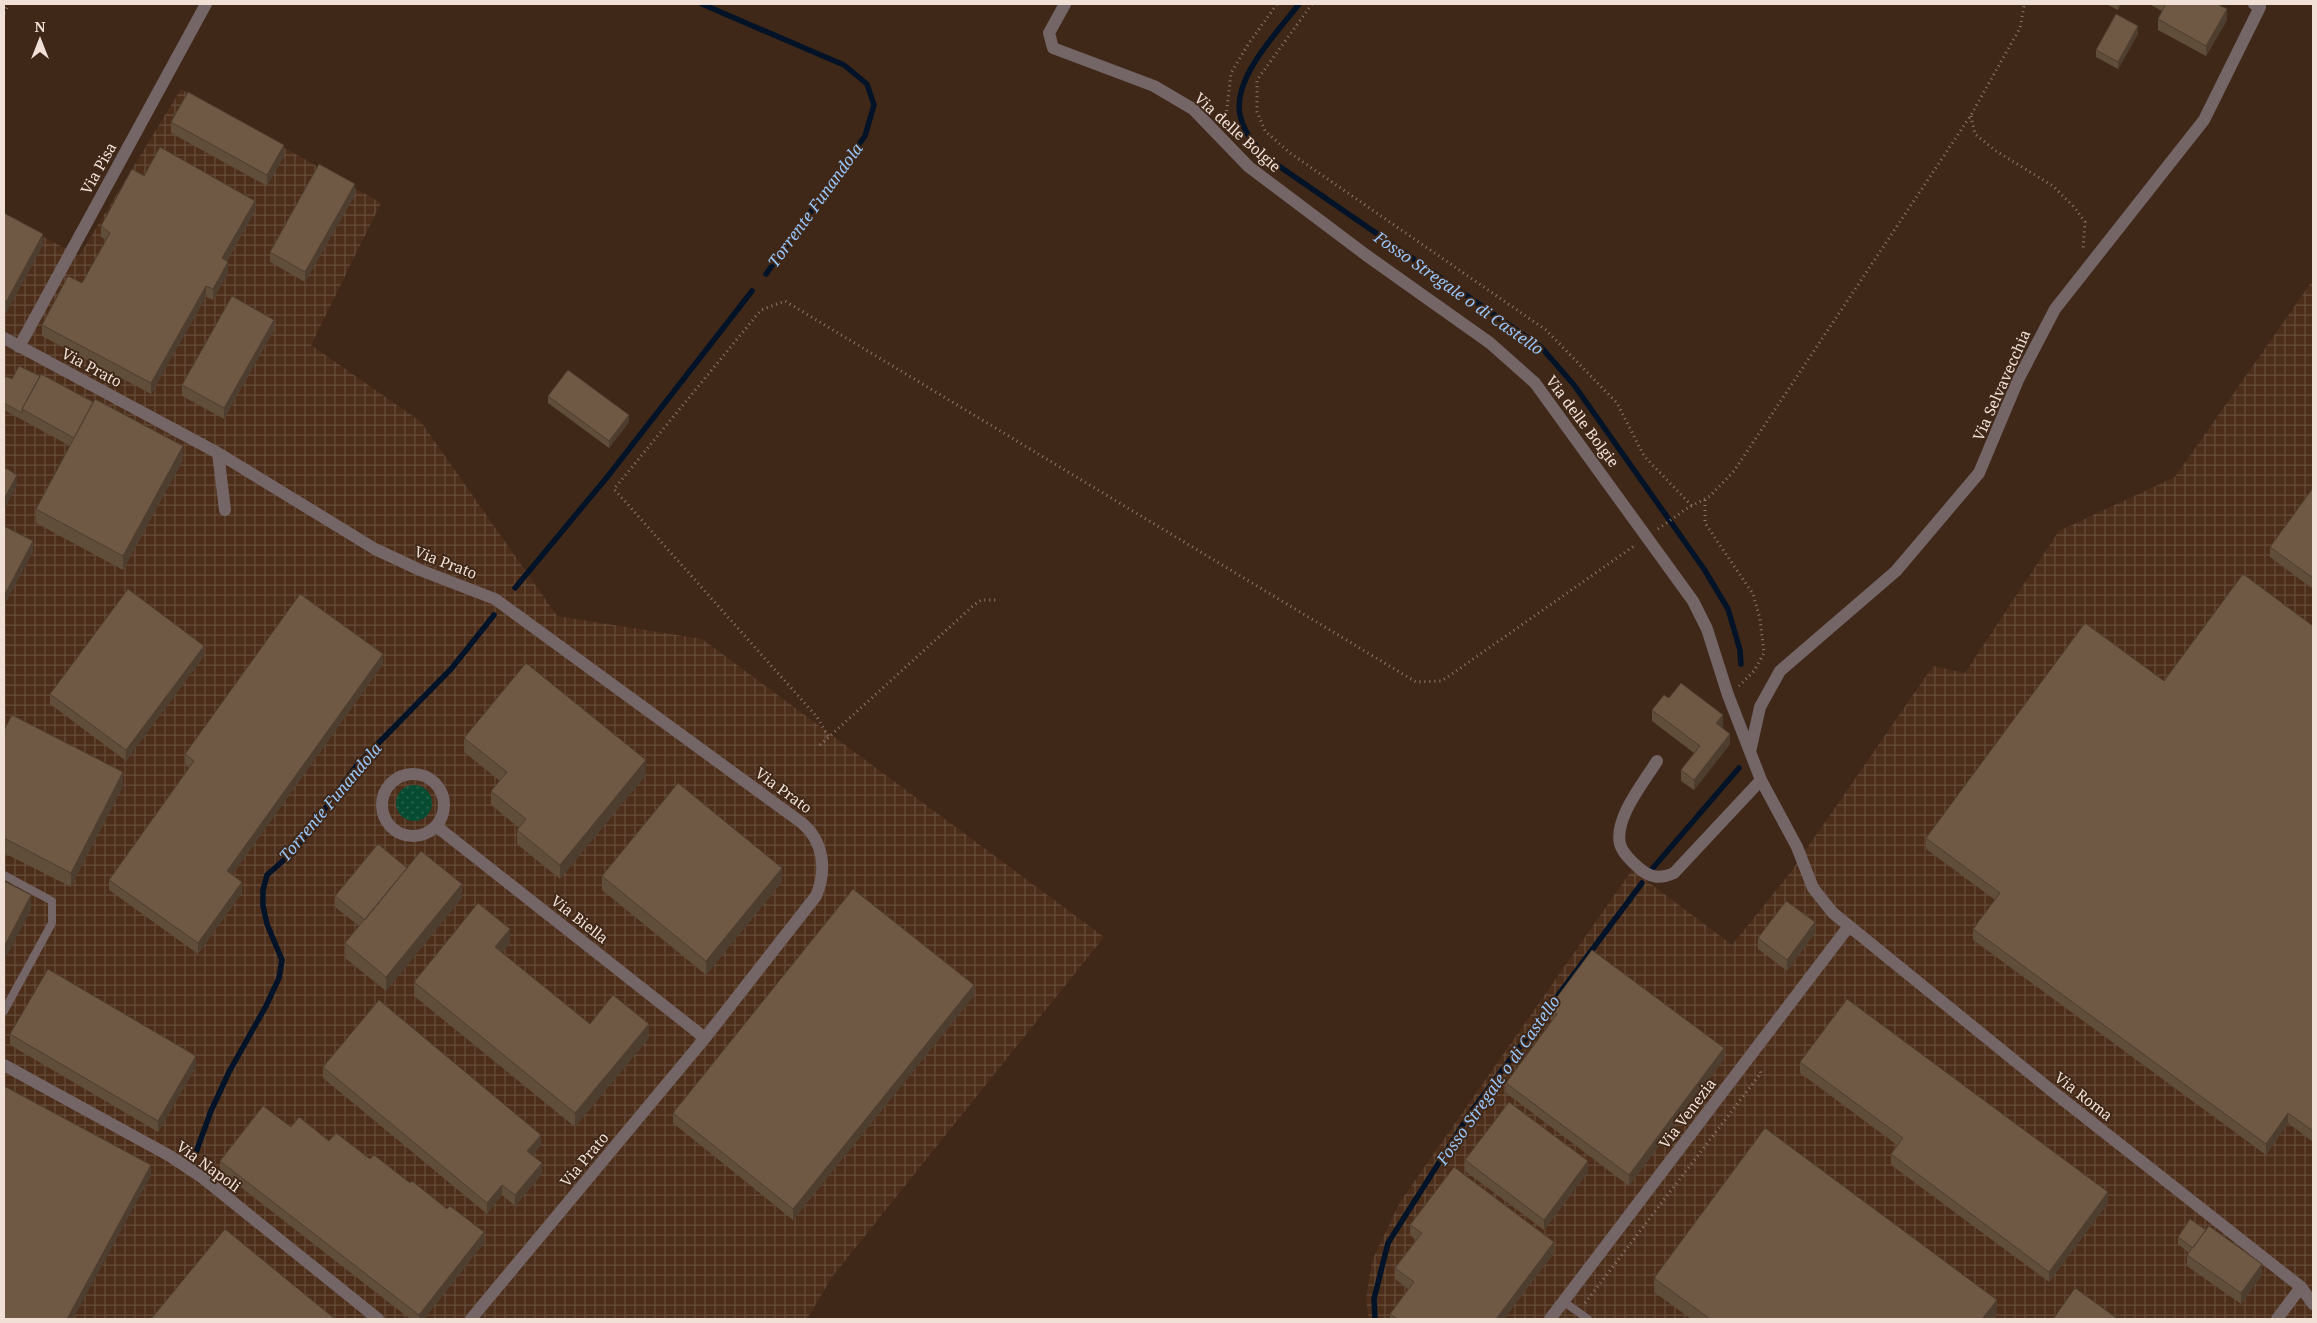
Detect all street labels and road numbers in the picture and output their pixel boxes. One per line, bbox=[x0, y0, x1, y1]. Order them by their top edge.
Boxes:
street label: Via delle Bolgie bbox=[1191, 88, 1285, 176]
street label: Via Pisa bbox=[76, 139, 120, 197]
street label: Via Selvavecchia bbox=[1968, 326, 2034, 444]
street label: Via Prato bbox=[58, 343, 126, 391]
street label: Via delle Bolgie bbox=[1542, 371, 1624, 471]
street label: Via Prato bbox=[412, 541, 480, 583]
street label: Via Prato bbox=[752, 763, 816, 817]
street label: Via Biella bbox=[547, 890, 613, 948]
street label: Via Roma bbox=[2051, 1067, 2117, 1125]
street label: Via Venezia bbox=[1654, 1074, 1720, 1152]
street label: Via Prato bbox=[555, 1127, 613, 1191]
street label: Via Napoli bbox=[173, 1136, 245, 1196]

